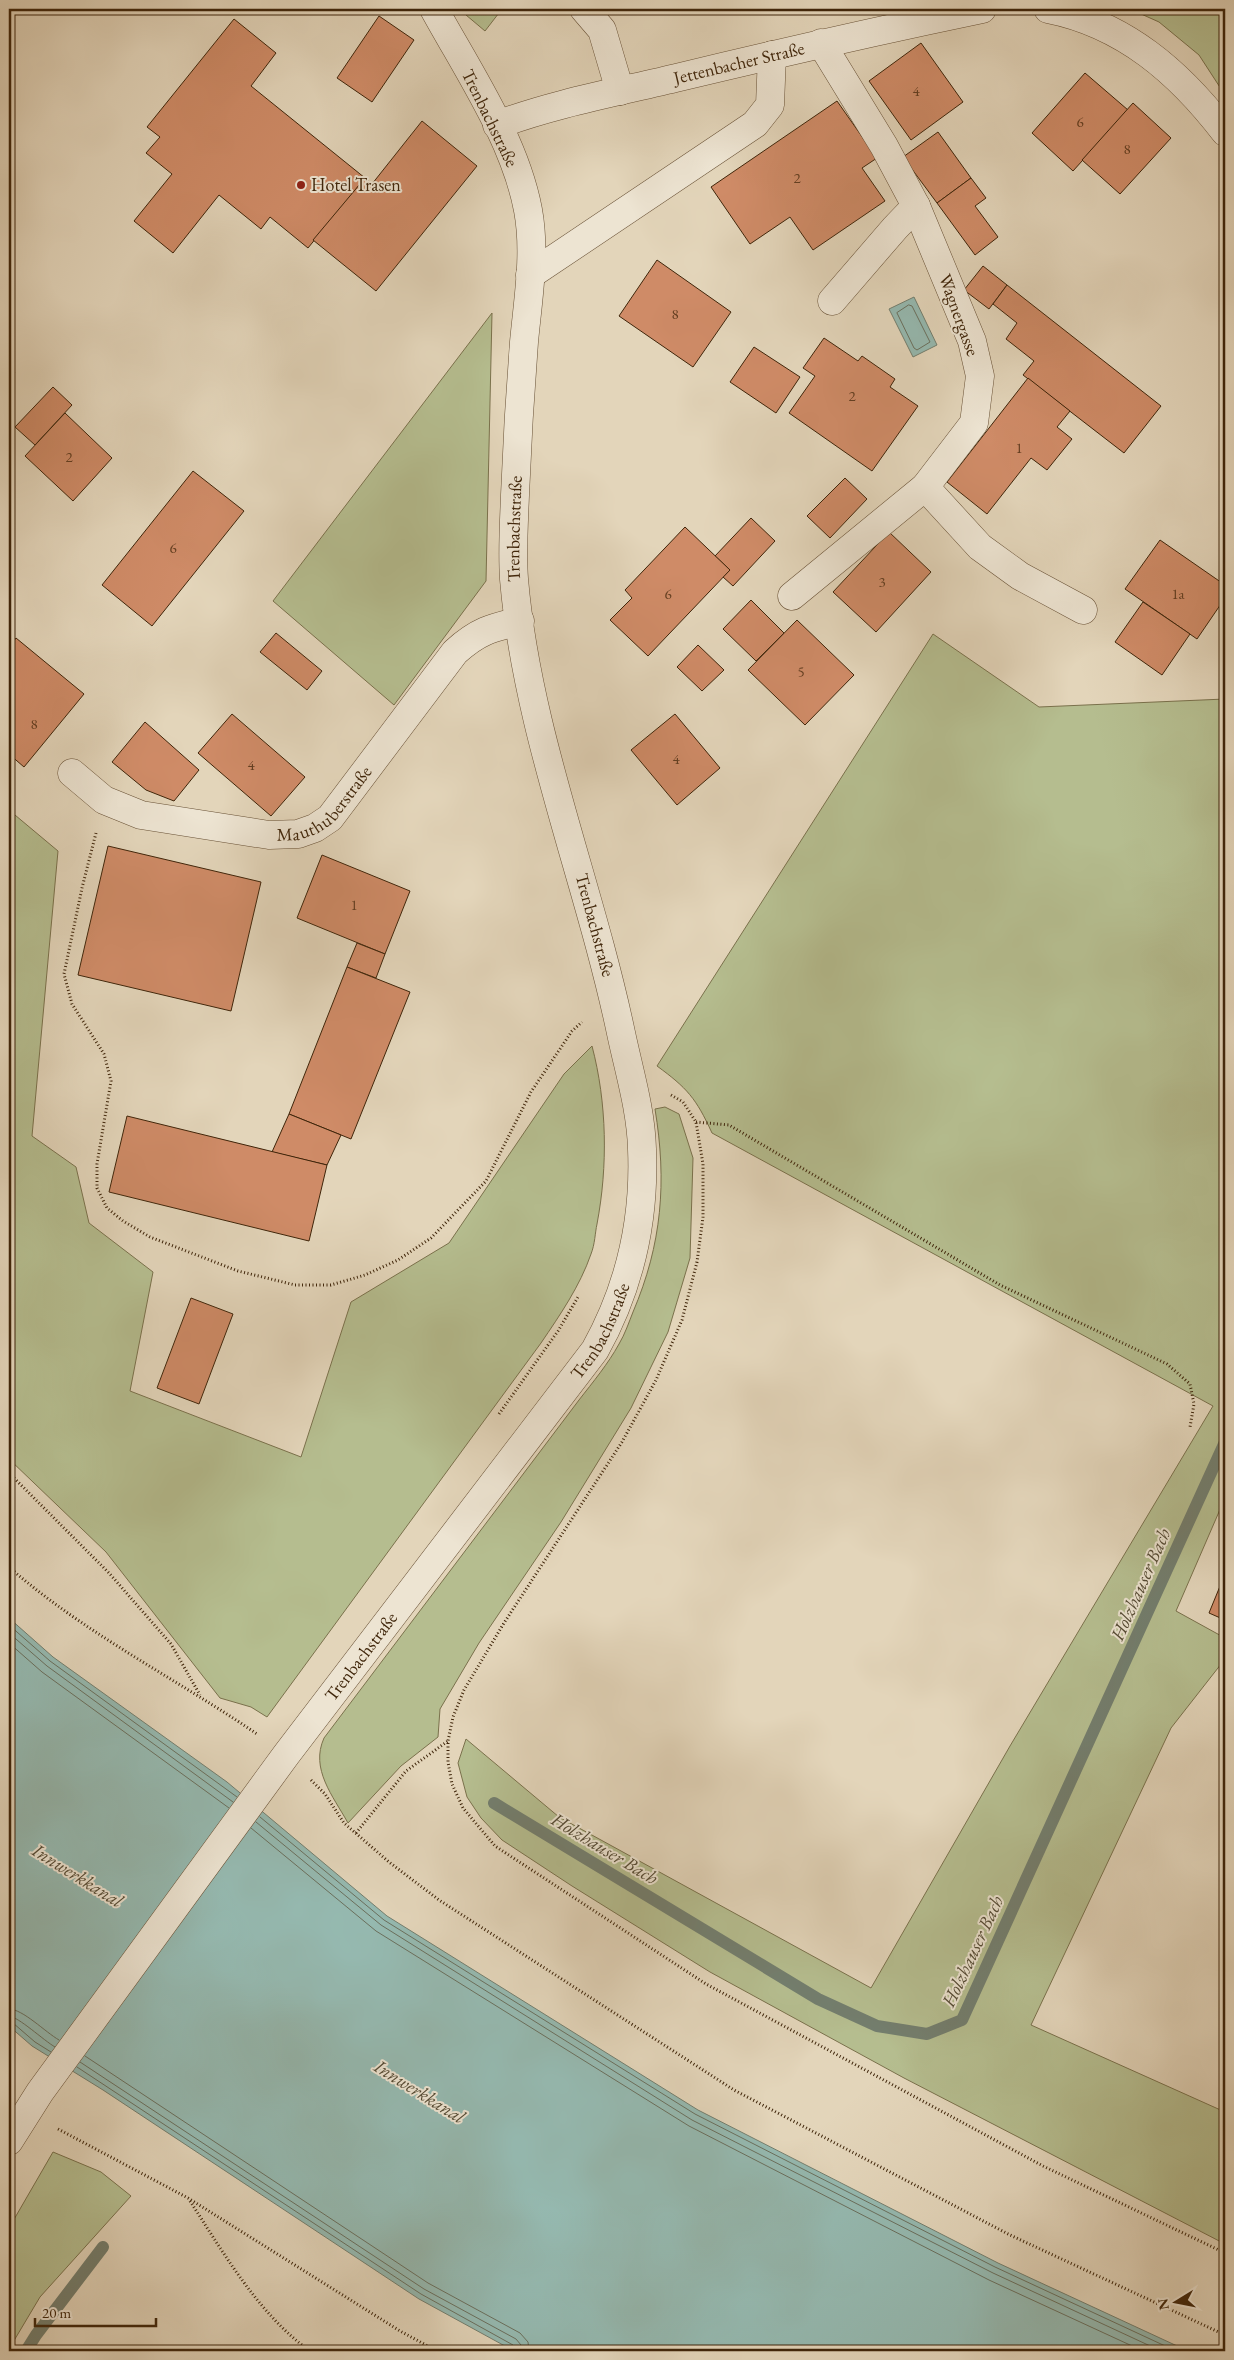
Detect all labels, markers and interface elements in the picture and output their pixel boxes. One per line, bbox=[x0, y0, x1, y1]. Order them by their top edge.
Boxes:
street label: Jettenbacher Straße bbox=[669, 36, 807, 90]
street label: Trenbachstraße bbox=[457, 65, 524, 171]
house number: 4 bbox=[912, 81, 920, 100]
house number: 6 bbox=[1076, 112, 1084, 131]
house number: 8 bbox=[1123, 139, 1131, 158]
house number: 2 bbox=[793, 168, 801, 187]
place label: Hotel Trasen bbox=[311, 173, 401, 196]
marker: Hotel Trasen bbox=[295, 179, 307, 191]
street label: Wagnergasse bbox=[934, 271, 985, 359]
house number: 8 bbox=[671, 304, 679, 323]
house number: 2 bbox=[848, 386, 856, 405]
house number: 1 bbox=[1015, 438, 1023, 457]
house number: 2 bbox=[65, 447, 73, 466]
street label: Trenbachstraße bbox=[501, 475, 527, 583]
house number: 6 bbox=[169, 538, 177, 557]
house number: 3 bbox=[878, 572, 886, 591]
house number: 6 bbox=[664, 584, 672, 603]
house number: 1a bbox=[1171, 584, 1185, 603]
house number: 5 bbox=[797, 662, 805, 681]
house number: 8 bbox=[30, 714, 38, 733]
house number: 4 bbox=[672, 749, 680, 768]
house number: 4 bbox=[247, 755, 255, 774]
street label: Mauthuberstraße bbox=[276, 761, 376, 846]
street label: Trenbachstraße bbox=[571, 871, 620, 979]
house number: 1 bbox=[350, 895, 358, 914]
street label: Trenbachstraße bbox=[565, 1280, 634, 1384]
water label: Holzhauser Bach bbox=[1104, 1524, 1176, 1645]
street label: Trenbachstraße bbox=[319, 1607, 402, 1706]
water label: Holzhauser Bach bbox=[546, 1806, 663, 1890]
water label: Innwerkkanal bbox=[27, 1837, 128, 1914]
water label: Holzhauser Bach bbox=[935, 1892, 1009, 2012]
water label: Innwerkkanal bbox=[369, 2053, 470, 2130]
north arrow bbox=[1152, 2278, 1202, 2328]
scale bar bbox=[35, 2295, 156, 2327]
text: N bbox=[1153, 2296, 1173, 2311]
text: 20 m bbox=[42, 2303, 71, 2322]

